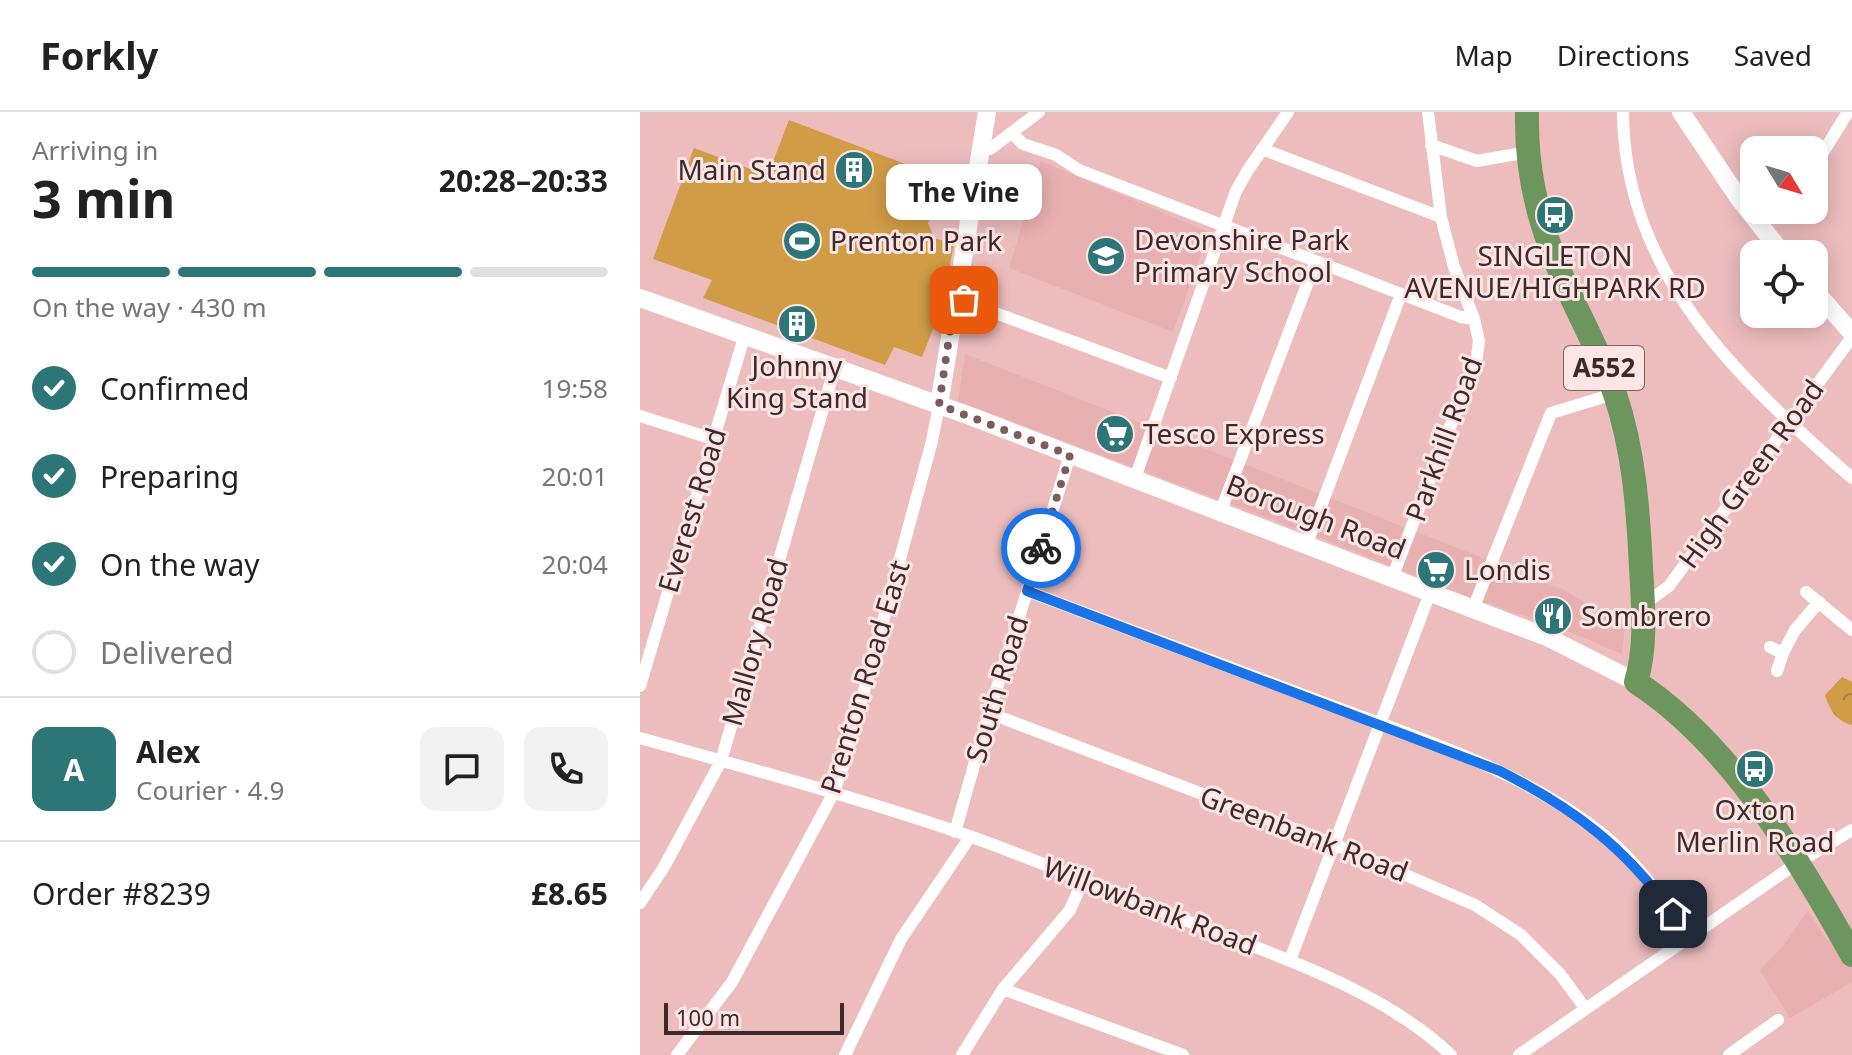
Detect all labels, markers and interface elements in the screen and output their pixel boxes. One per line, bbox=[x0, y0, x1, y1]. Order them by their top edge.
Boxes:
text: Forkly bbox=[40, 29, 158, 81]
text: Map bbox=[1454, 36, 1513, 74]
text: Directions bbox=[1557, 36, 1690, 74]
text: Saved bbox=[1734, 36, 1812, 74]
text: Arriving in bbox=[32, 132, 158, 168]
north arrow bbox=[1740, 136, 1828, 224]
map controls bbox=[1740, 136, 1828, 328]
building icon: Main Stand bbox=[833, 149, 875, 191]
place label: Main Stand bbox=[677, 150, 826, 188]
text: 20:28–20:33 bbox=[439, 160, 608, 201]
text: 3 min bbox=[32, 162, 175, 233]
callout: The Vine bbox=[886, 164, 1042, 220]
text: The Vine bbox=[908, 174, 1020, 210]
bus stop icon: SINGLETON AVENUE/HIGHPARK RD bbox=[1534, 194, 1576, 236]
sports icon: Prenton Park bbox=[781, 220, 823, 262]
place label: Devonshire Park Primary School bbox=[1134, 220, 1349, 290]
place label: Prenton Park bbox=[830, 221, 1002, 259]
school or university icon: Devonshire Park Primary School bbox=[1085, 235, 1127, 277]
place label: SINGLETON AVENUE/HIGHPARK RD bbox=[1404, 236, 1706, 306]
button: locate bbox=[1740, 240, 1828, 328]
pin bbox=[930, 266, 998, 334]
icon: bag bbox=[942, 278, 986, 322]
text: On the way · 430 m bbox=[32, 289, 266, 325]
building icon: Johnny King Stand bbox=[776, 303, 818, 345]
place label: Johnny King Stand bbox=[726, 346, 868, 416]
road number: A552 bbox=[1564, 346, 1644, 390]
street label: Parkhill Road bbox=[1396, 351, 1490, 526]
icon: check bbox=[32, 366, 76, 410]
text: Confirmed bbox=[100, 368, 250, 409]
text: 19:58 bbox=[542, 370, 608, 406]
street label: High Green Road bbox=[1669, 371, 1832, 575]
supermarket icon: Tesco Express bbox=[1094, 413, 1136, 455]
place label: Tesco Express bbox=[1143, 414, 1325, 452]
street label: Everest Road bbox=[648, 423, 734, 597]
icon: check bbox=[32, 454, 76, 498]
text: Preparing bbox=[100, 456, 239, 497]
text: 20:01 bbox=[542, 458, 608, 494]
street label: Borough Road bbox=[1221, 464, 1412, 568]
courier bbox=[1001, 508, 1081, 588]
icon: bike bbox=[1019, 526, 1063, 570]
icon: check bbox=[32, 542, 76, 586]
text: On the way bbox=[100, 544, 260, 585]
text: 20:04 bbox=[542, 546, 608, 582]
supermarket icon: Londis bbox=[1415, 549, 1457, 591]
place label: Londis bbox=[1464, 550, 1551, 588]
street label: Mallory Road bbox=[712, 553, 796, 730]
street label: Prenton Road East bbox=[810, 555, 918, 798]
restaurant icon: Sombrero bbox=[1532, 595, 1574, 637]
place label: Sombrero bbox=[1581, 596, 1711, 634]
street label: South Road bbox=[956, 611, 1036, 767]
text: Delivered bbox=[100, 632, 234, 673]
button: chat bbox=[420, 727, 504, 811]
button: phone bbox=[524, 727, 608, 811]
text: Alex bbox=[136, 731, 200, 772]
bus stop icon: Oxton Merlin Road bbox=[1734, 748, 1776, 790]
text: A bbox=[64, 749, 84, 790]
text: Courier · 4.9 bbox=[136, 772, 284, 808]
street label: Greenbank Road bbox=[1195, 776, 1414, 890]
place label: Oxton Merlin Road bbox=[1675, 790, 1835, 860]
street label: Willowbank Road bbox=[1038, 847, 1263, 963]
text: Order #8239 bbox=[32, 873, 211, 914]
text: £8.65 bbox=[531, 873, 608, 914]
pin bbox=[1639, 880, 1707, 948]
icon: home bbox=[1651, 892, 1695, 936]
scale bar bbox=[664, 999, 844, 1035]
text: 100 m bbox=[676, 1002, 740, 1032]

